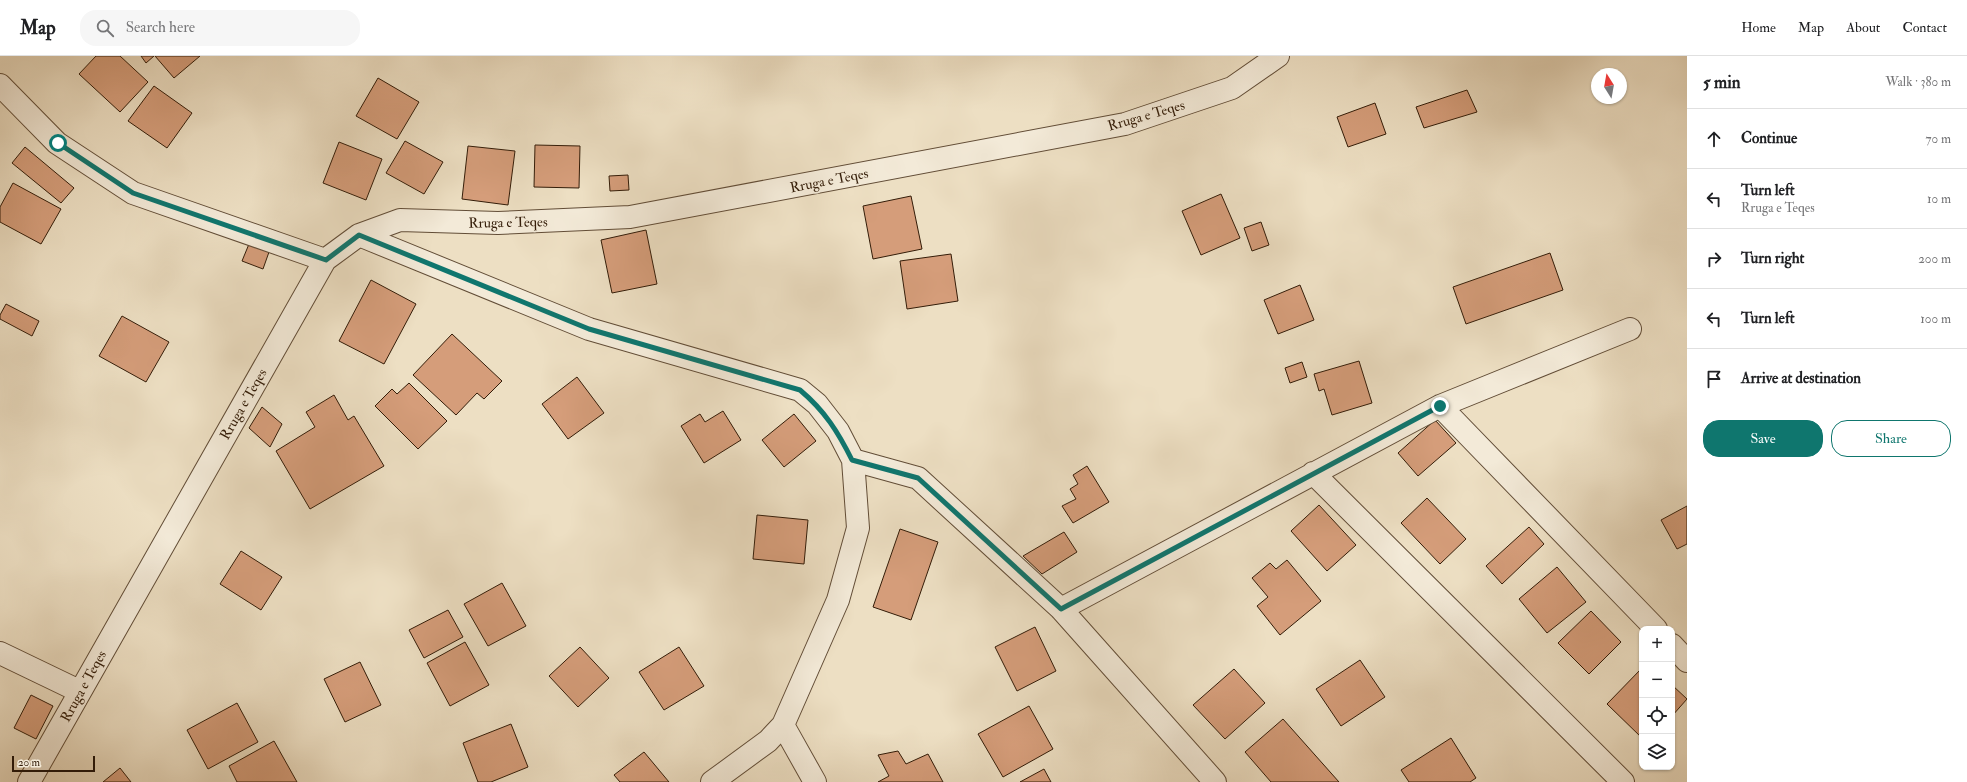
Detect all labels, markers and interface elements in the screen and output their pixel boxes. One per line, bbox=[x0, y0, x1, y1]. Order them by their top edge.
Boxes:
search box bbox=[80, 10, 360, 46]
text: Map bbox=[20, 16, 56, 40]
icon: search bbox=[94, 17, 116, 39]
text: Search here bbox=[126, 18, 195, 37]
text: Home bbox=[1741, 19, 1776, 36]
text: Map bbox=[1798, 19, 1824, 36]
text: About bbox=[1846, 19, 1880, 36]
text: Contact bbox=[1902, 19, 1947, 36]
north arrow bbox=[1591, 68, 1627, 104]
text: 5 min bbox=[1703, 72, 1741, 93]
text: Walk · 380 m bbox=[1885, 74, 1951, 90]
street label: Rruga e Teqes bbox=[1106, 96, 1187, 135]
icon: ahead bbox=[1703, 128, 1725, 150]
text: Continue bbox=[1741, 129, 1797, 148]
text: 70 m bbox=[1926, 131, 1951, 147]
route start bbox=[49, 134, 67, 152]
street label: Rruga e Teqes bbox=[789, 165, 870, 196]
text: Turn left bbox=[1741, 181, 1795, 200]
icon: left bbox=[1703, 188, 1725, 210]
text: 10 m bbox=[1927, 191, 1951, 207]
text: Rruga e Teqes bbox=[1741, 200, 1815, 216]
street label: Rruga e Teqes bbox=[468, 213, 548, 232]
icon: right bbox=[1703, 248, 1725, 270]
text: Turn right bbox=[1741, 249, 1804, 268]
text: 200 m bbox=[1918, 251, 1951, 267]
icon: left bbox=[1703, 308, 1725, 330]
text: Turn left bbox=[1741, 309, 1795, 328]
text: 100 m bbox=[1920, 311, 1951, 327]
street label: Rruga e Teqes bbox=[216, 365, 271, 443]
icon: arrive bbox=[1703, 368, 1725, 390]
text: Arrive at destination bbox=[1741, 369, 1861, 388]
route end bbox=[1431, 397, 1449, 415]
button: Save bbox=[1703, 420, 1823, 457]
button: Share bbox=[1831, 420, 1951, 457]
map controls bbox=[1639, 626, 1675, 770]
button: + bbox=[1639, 626, 1675, 662]
street label: Rruga e Teqes bbox=[57, 647, 110, 725]
button: − bbox=[1639, 662, 1675, 698]
button: locate bbox=[1639, 698, 1675, 734]
button: layers bbox=[1639, 734, 1675, 770]
scale bar bbox=[12, 754, 95, 773]
text: 20 m bbox=[18, 756, 40, 769]

